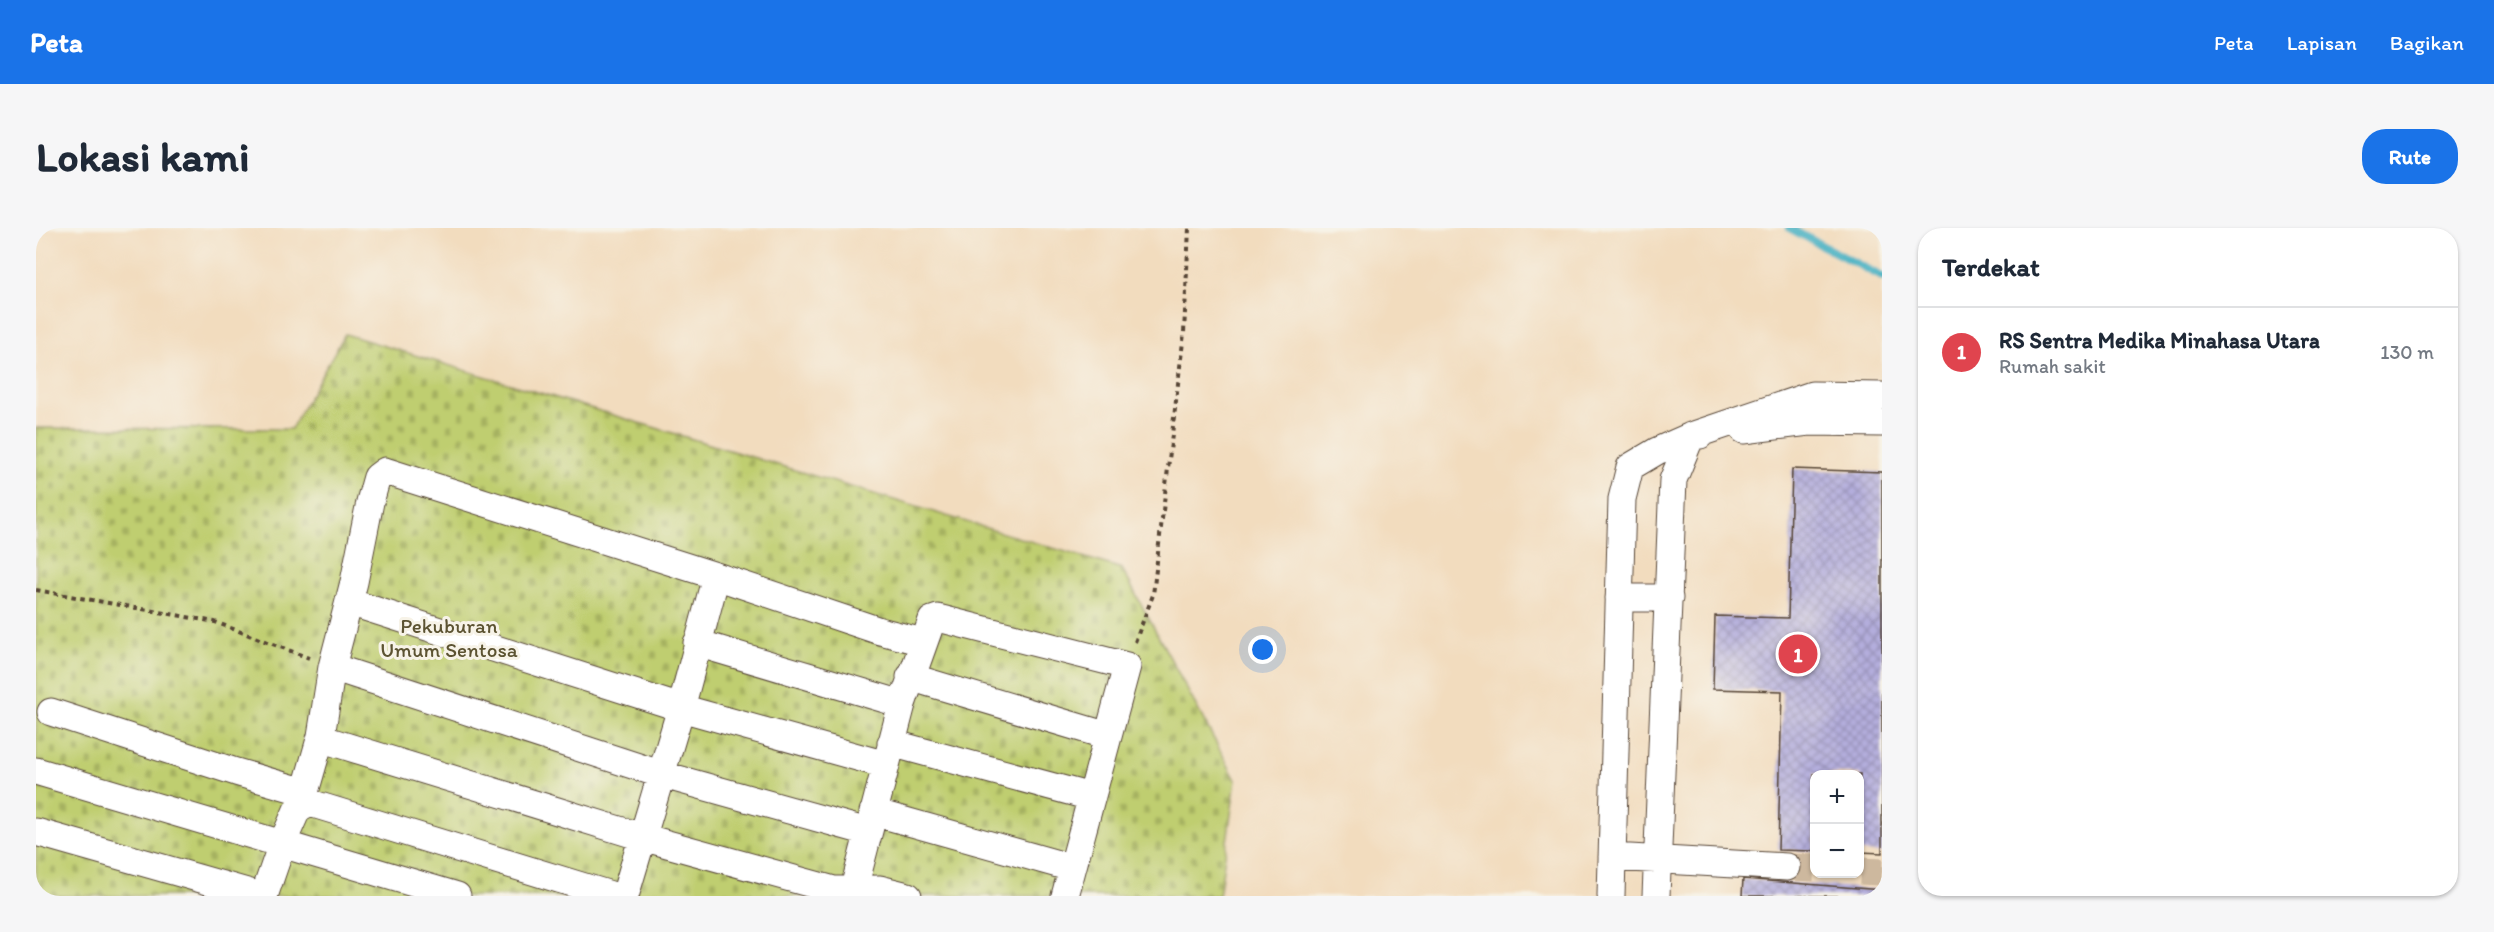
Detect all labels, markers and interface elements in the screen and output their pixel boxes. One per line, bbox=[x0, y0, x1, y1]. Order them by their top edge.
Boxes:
text: Peta bbox=[30, 25, 83, 59]
text: Peta bbox=[2214, 30, 2254, 55]
text: Lapisan bbox=[2287, 30, 2357, 55]
text: Bagikan bbox=[2390, 30, 2464, 55]
button: Rute bbox=[2362, 129, 2458, 184]
text: Lokasi kami bbox=[36, 131, 250, 182]
text: Terdekat bbox=[1942, 251, 2040, 283]
text: RS Sentra Medika Minahasa Utara bbox=[1999, 327, 2320, 354]
text: 1 bbox=[1957, 340, 1966, 364]
text: 130 m bbox=[2380, 340, 2434, 364]
text: Rumah sakit bbox=[1999, 354, 2106, 378]
park label: Pekuburan Umum Sentosa bbox=[380, 613, 518, 662]
pin: 1 bbox=[1778, 632, 1818, 676]
your location bbox=[1248, 635, 1277, 664]
map controls bbox=[1810, 770, 1864, 878]
button: + bbox=[1810, 770, 1864, 824]
button: − bbox=[1810, 824, 1864, 878]

